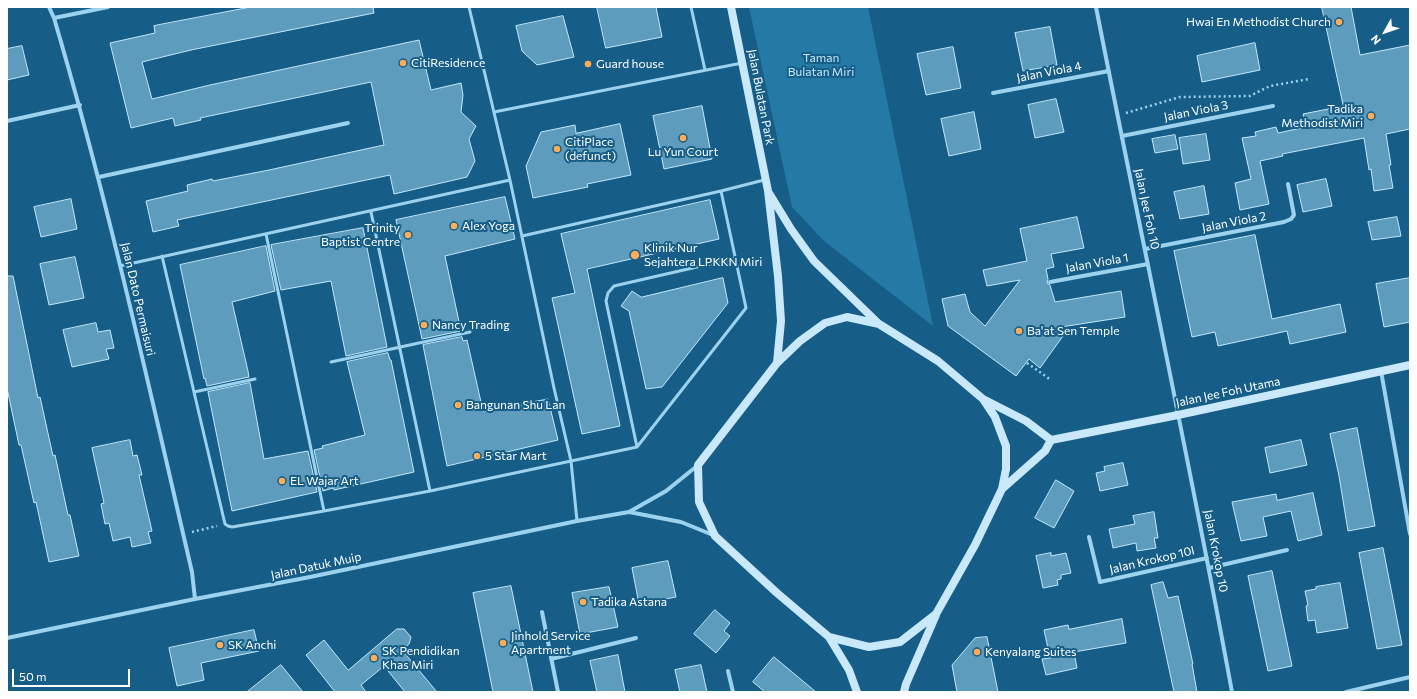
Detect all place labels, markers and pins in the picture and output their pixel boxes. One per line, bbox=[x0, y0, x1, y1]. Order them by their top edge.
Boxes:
place label: Hwai En Methodist Church bbox=[1186, 15, 1331, 29]
marker: Hwai En Methodist Church bbox=[1334, 17, 1344, 27]
place label: CitiResidence bbox=[411, 56, 485, 70]
place label: Guard house bbox=[596, 57, 664, 71]
marker: CitiResidence bbox=[398, 58, 408, 68]
marker: Guard house bbox=[583, 59, 593, 69]
place label: Tadika Methodist Miri bbox=[1281, 102, 1363, 130]
marker: Tadika Methodist Miri bbox=[1366, 111, 1376, 121]
marker: Lu Yun Court bbox=[678, 133, 688, 143]
place label: CitiPlace (defunct) bbox=[565, 135, 616, 163]
marker: CitiPlace (defunct) bbox=[552, 144, 562, 154]
place label: Lu Yun Court bbox=[648, 145, 718, 159]
place label: Alex Yoga bbox=[462, 219, 515, 233]
place label: Trinity Baptist Centre bbox=[321, 221, 400, 249]
marker: Alex Yoga bbox=[449, 221, 459, 231]
marker: Trinity Baptist Centre bbox=[403, 230, 413, 240]
place label: Klinik Nur Sejahtera LPKKN Miri bbox=[644, 241, 762, 269]
marker: Klinik Nur Sejahtera LPKKN Miri bbox=[629, 249, 641, 261]
place label: Nancy Trading bbox=[432, 318, 510, 332]
marker: Nancy Trading bbox=[419, 320, 429, 330]
place label: Ba'at Sen Temple bbox=[1027, 324, 1120, 338]
marker: Ba'at Sen Temple bbox=[1014, 326, 1024, 336]
place label: Bangunan Shu Lan bbox=[466, 398, 565, 412]
marker: Bangunan Shu Lan bbox=[453, 400, 463, 410]
place label: 5 Star Mart bbox=[485, 449, 547, 463]
marker: 5 Star Mart bbox=[472, 451, 482, 461]
place label: EL Wajar Art bbox=[290, 474, 359, 488]
marker: EL Wajar Art bbox=[277, 476, 287, 486]
place label: Tadika Astana bbox=[591, 595, 667, 609]
marker: Tadika Astana bbox=[578, 597, 588, 607]
place label: Jinhold Service Apartment bbox=[511, 629, 590, 657]
place label: SK Anchi bbox=[228, 638, 276, 652]
marker: Jinhold Service Apartment bbox=[498, 638, 508, 648]
marker: SK Anchi bbox=[215, 640, 225, 650]
place label: SK Pendidikan Khas Miri bbox=[382, 644, 460, 672]
place label: Kenyalang Suites bbox=[985, 645, 1077, 659]
marker: Kenyalang Suites bbox=[972, 647, 982, 657]
marker: SK Pendidikan Khas Miri bbox=[369, 653, 379, 663]

